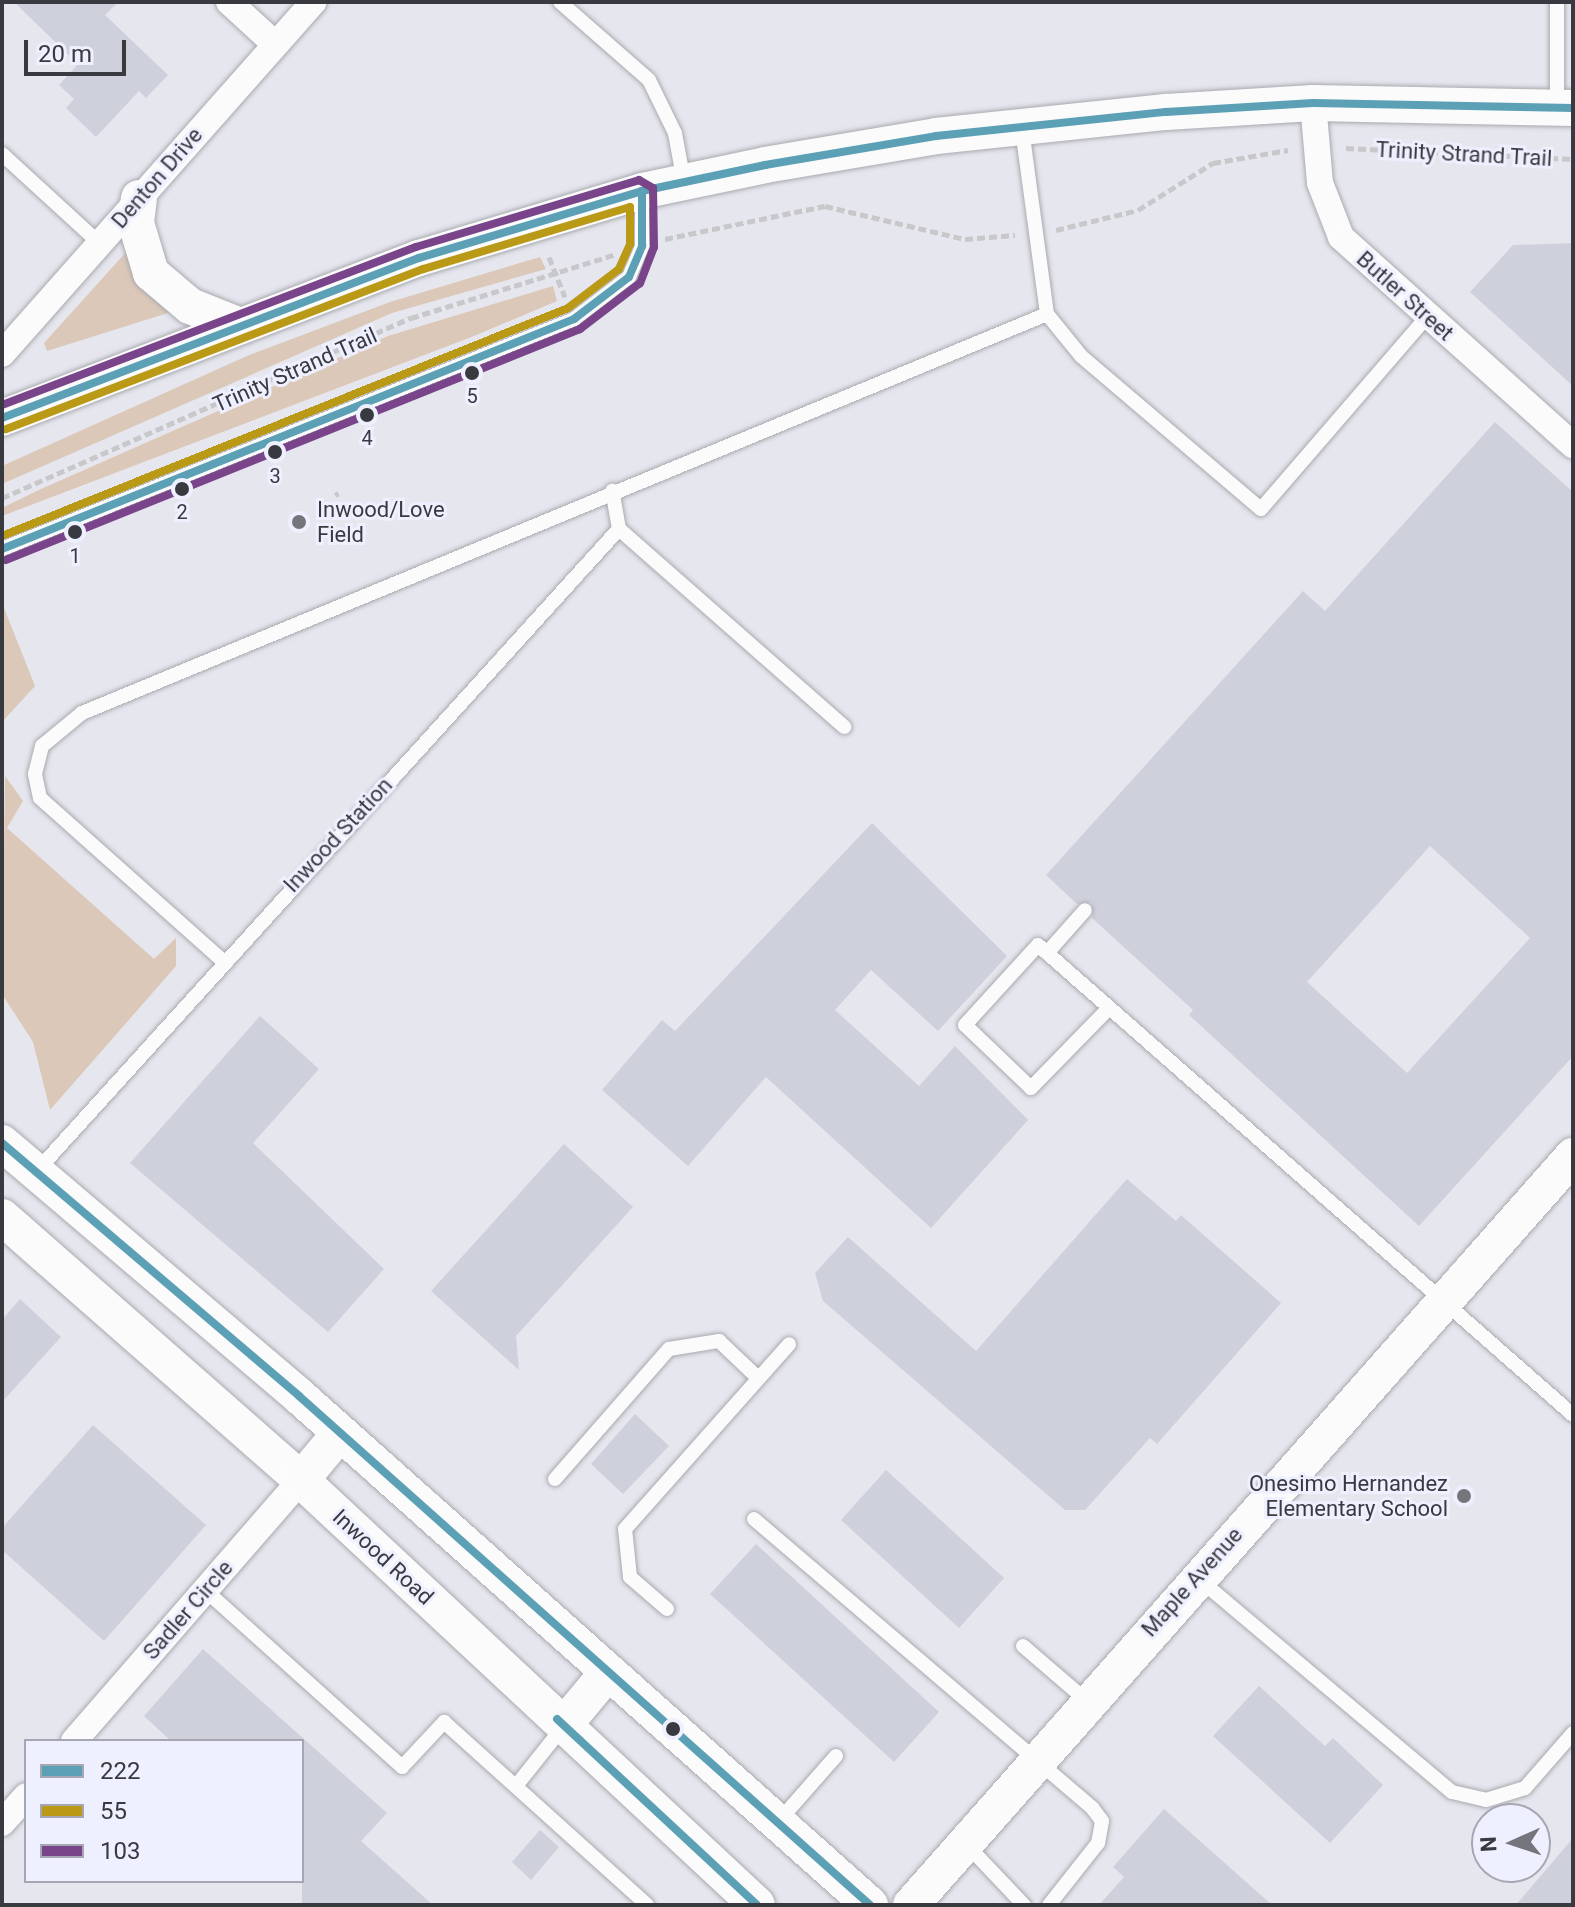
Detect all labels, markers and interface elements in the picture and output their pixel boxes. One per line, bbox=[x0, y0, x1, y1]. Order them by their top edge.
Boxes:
scale bar bbox=[28, 24, 130, 74]
text: 20 m bbox=[38, 40, 92, 68]
street label: Denton Drive bbox=[106, 122, 208, 234]
street label: Trinity Strand Trail bbox=[1375, 136, 1553, 172]
street label: Butler Street bbox=[1351, 246, 1459, 346]
street label: Trinity Strand Trail bbox=[209, 322, 381, 418]
marker: 5 bbox=[464, 365, 480, 381]
place label: 5 bbox=[466, 384, 478, 408]
marker: 4 bbox=[359, 407, 375, 423]
place label: 4 bbox=[361, 426, 373, 450]
marker: 3 bbox=[267, 444, 283, 460]
place label: 3 bbox=[269, 464, 281, 488]
marker: 2 bbox=[174, 481, 190, 497]
place label: Inwood/Love Field bbox=[317, 496, 445, 548]
place label: 2 bbox=[176, 500, 188, 524]
marker: Inwood/Love Field bbox=[288, 511, 310, 533]
marker: 1 bbox=[67, 524, 83, 540]
place label: 1 bbox=[69, 544, 81, 568]
street label: Inwood Station bbox=[278, 772, 398, 898]
place label: Onesimo Hernandez Elementary School bbox=[1249, 1470, 1448, 1522]
marker: Onesimo Hernandez Elementary School bbox=[1455, 1487, 1473, 1505]
street label: Inwood Road bbox=[327, 1504, 439, 1610]
street label: Maple Avenue bbox=[1136, 1522, 1248, 1642]
street label: Sadler Circle bbox=[138, 1555, 238, 1665]
unlabelled marker bbox=[665, 1721, 681, 1737]
legend bbox=[24, 1739, 304, 1883]
text: 222 bbox=[100, 1757, 140, 1785]
text: 55 bbox=[100, 1797, 127, 1825]
north arrow bbox=[1471, 1803, 1551, 1883]
text: N bbox=[1476, 1836, 1501, 1853]
text: 103 bbox=[100, 1837, 140, 1865]

